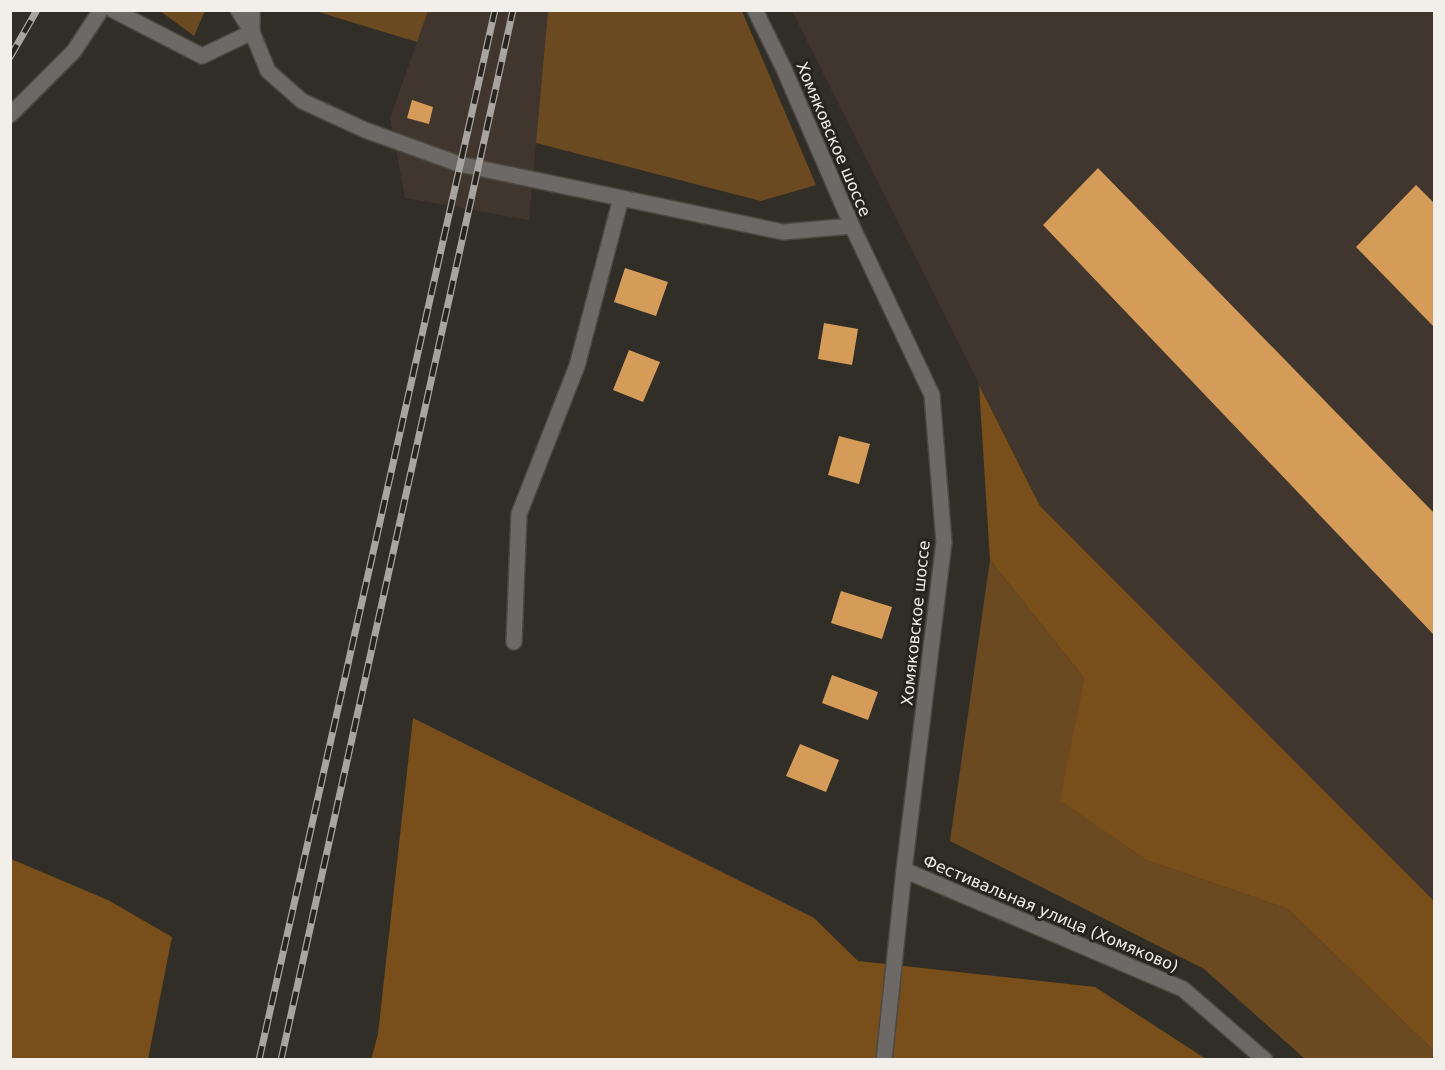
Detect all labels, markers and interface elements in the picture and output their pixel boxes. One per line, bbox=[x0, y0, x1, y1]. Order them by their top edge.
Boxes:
street label: Хомяковское шоссе bbox=[792, 59, 875, 219]
street label: Хомяковское шоссе bbox=[897, 539, 934, 707]
street label: Фестивальная улица (Хомяково) bbox=[920, 851, 1181, 976]

